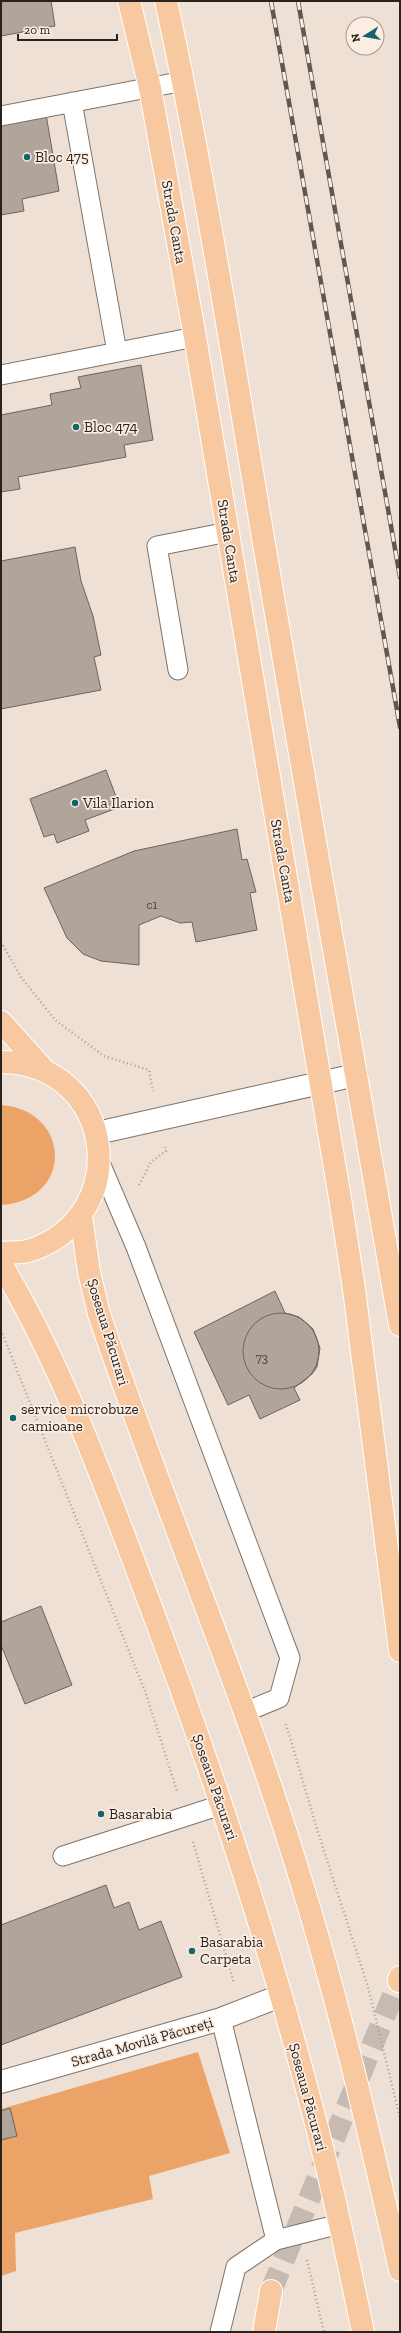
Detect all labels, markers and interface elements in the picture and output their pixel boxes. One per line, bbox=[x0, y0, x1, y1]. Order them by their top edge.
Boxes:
scale bar bbox=[18, 16, 117, 42]
north arrow bbox=[345, 16, 385, 56]
text: 20 m bbox=[24, 23, 51, 37]
text: N bbox=[348, 32, 363, 43]
place label: Bloc 475 bbox=[35, 148, 89, 166]
marker: Bloc 475 bbox=[22, 152, 32, 162]
street label: Strada Canta bbox=[158, 179, 190, 265]
place label: Bloc 474 bbox=[84, 418, 138, 436]
marker: Bloc 474 bbox=[71, 422, 81, 432]
street label: Strada Canta bbox=[214, 498, 244, 584]
place label: Vila Ilarion bbox=[82, 794, 155, 812]
marker: Vila Ilarion bbox=[70, 798, 80, 808]
street label: Strada Canta bbox=[267, 818, 299, 904]
house number: c1 bbox=[146, 897, 158, 912]
street label: Șoseaua Păcurari bbox=[83, 1276, 133, 1388]
house number: 73 bbox=[256, 1350, 268, 1365]
place label: service microbuze camioane bbox=[21, 1400, 139, 1435]
marker: service microbuze camioane bbox=[8, 1413, 18, 1423]
street label: Șoseaua Păcurari bbox=[188, 1732, 242, 1842]
place label: Basarabia bbox=[109, 1805, 172, 1823]
marker: Basarabia bbox=[96, 1809, 106, 1819]
place label: Basarabia Carpeta bbox=[200, 1933, 263, 1968]
marker: Basarabia Carpeta bbox=[187, 1946, 197, 1956]
street label: Strada Movilă Păcureți bbox=[69, 2013, 215, 2071]
street label: Șoseaua Păcurari bbox=[285, 2041, 331, 2153]

